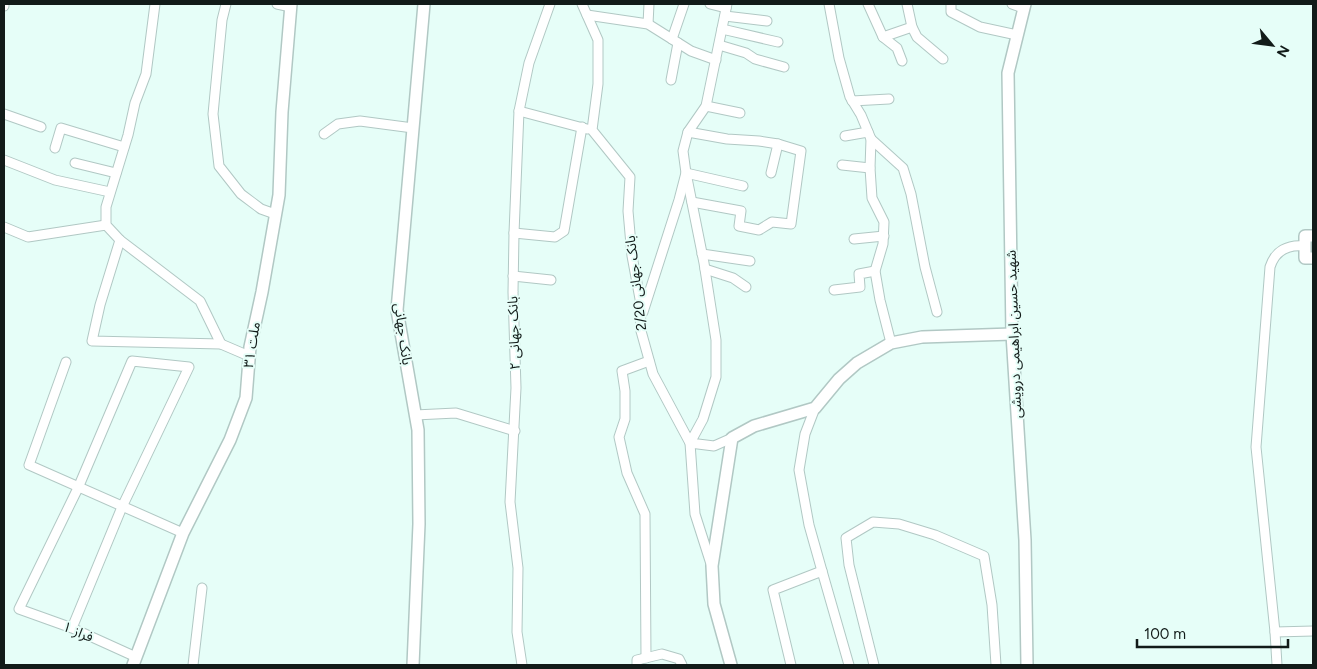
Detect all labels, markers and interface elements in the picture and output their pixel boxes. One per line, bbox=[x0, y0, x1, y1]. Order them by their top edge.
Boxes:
north arrow bbox=[1247, 20, 1297, 70]
text: N bbox=[1273, 42, 1293, 60]
street label: بانک جهانی 2/20 bbox=[622, 234, 650, 332]
street label: شهید حسین ابراهیمی درویشی bbox=[1003, 250, 1025, 418]
street label: بانک جهانی ۲ bbox=[504, 296, 524, 370]
street label: بانک جهانی bbox=[390, 302, 416, 366]
street label: ملت ۳۱ bbox=[240, 321, 264, 369]
scale bar bbox=[1137, 616, 1288, 648]
street label: فراز ۱ bbox=[60, 618, 96, 646]
text: 100 m bbox=[1144, 625, 1186, 643]

